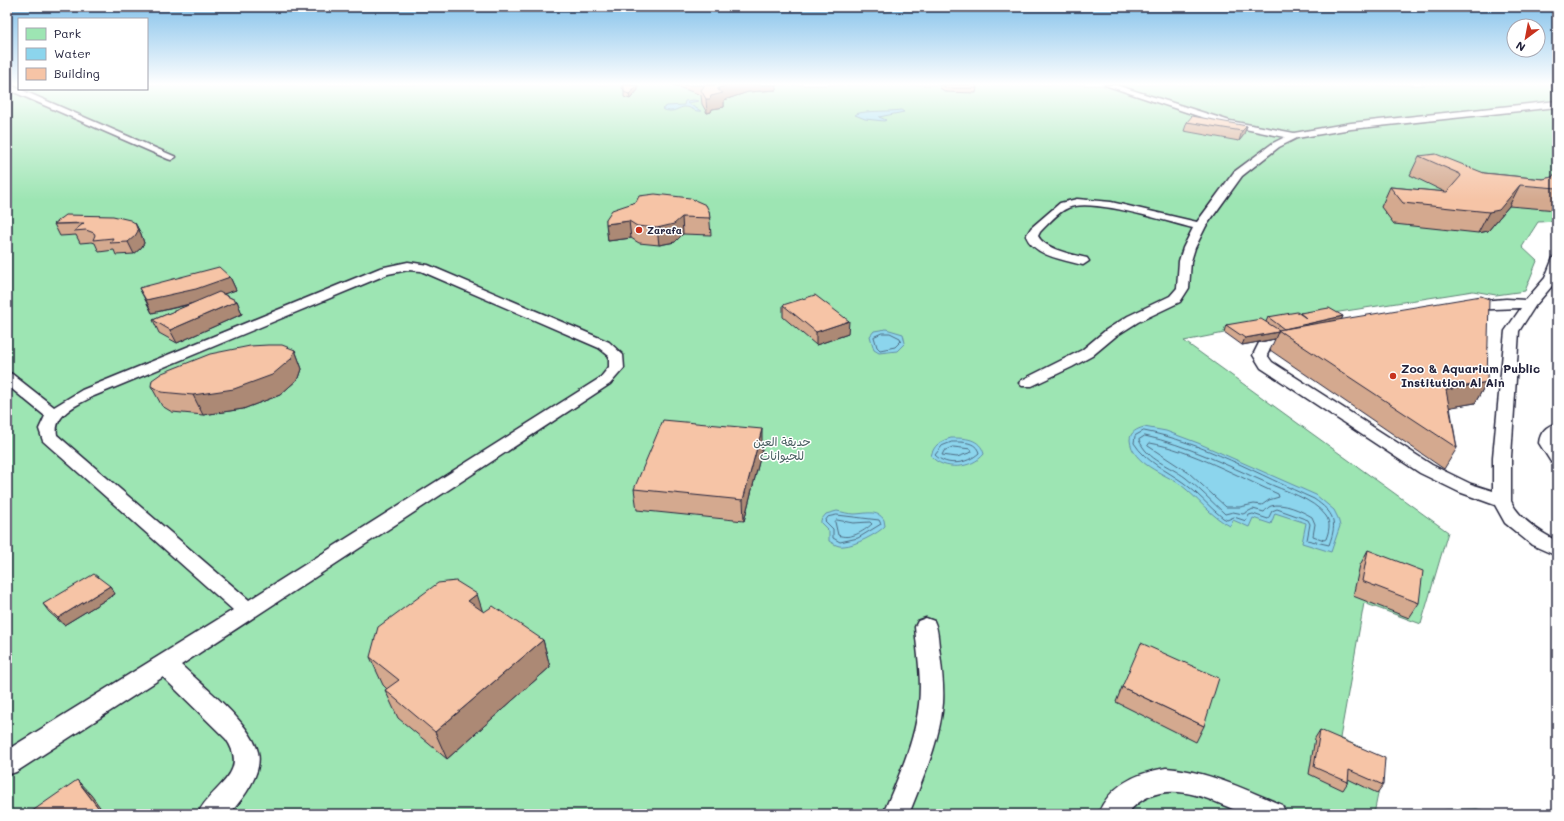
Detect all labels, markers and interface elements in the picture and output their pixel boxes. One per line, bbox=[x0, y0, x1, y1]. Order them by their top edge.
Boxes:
legend bbox=[18, 18, 148, 90]
north arrow bbox=[1506, 18, 1546, 58]
text: Park bbox=[54, 25, 81, 41]
text: N bbox=[1513, 38, 1528, 55]
text: Water bbox=[54, 45, 91, 61]
text: Building bbox=[54, 65, 100, 81]
place label: Zarafa bbox=[647, 223, 682, 237]
marker: Zarafa bbox=[634, 225, 644, 235]
place label: Zoo & Aquarium Public Institution Al Ain bbox=[1401, 360, 1540, 390]
marker: Zoo & Aquarium Public Institution Al Ain bbox=[1388, 371, 1398, 381]
park label: حديقة العين للحيوانات bbox=[753, 433, 811, 463]

